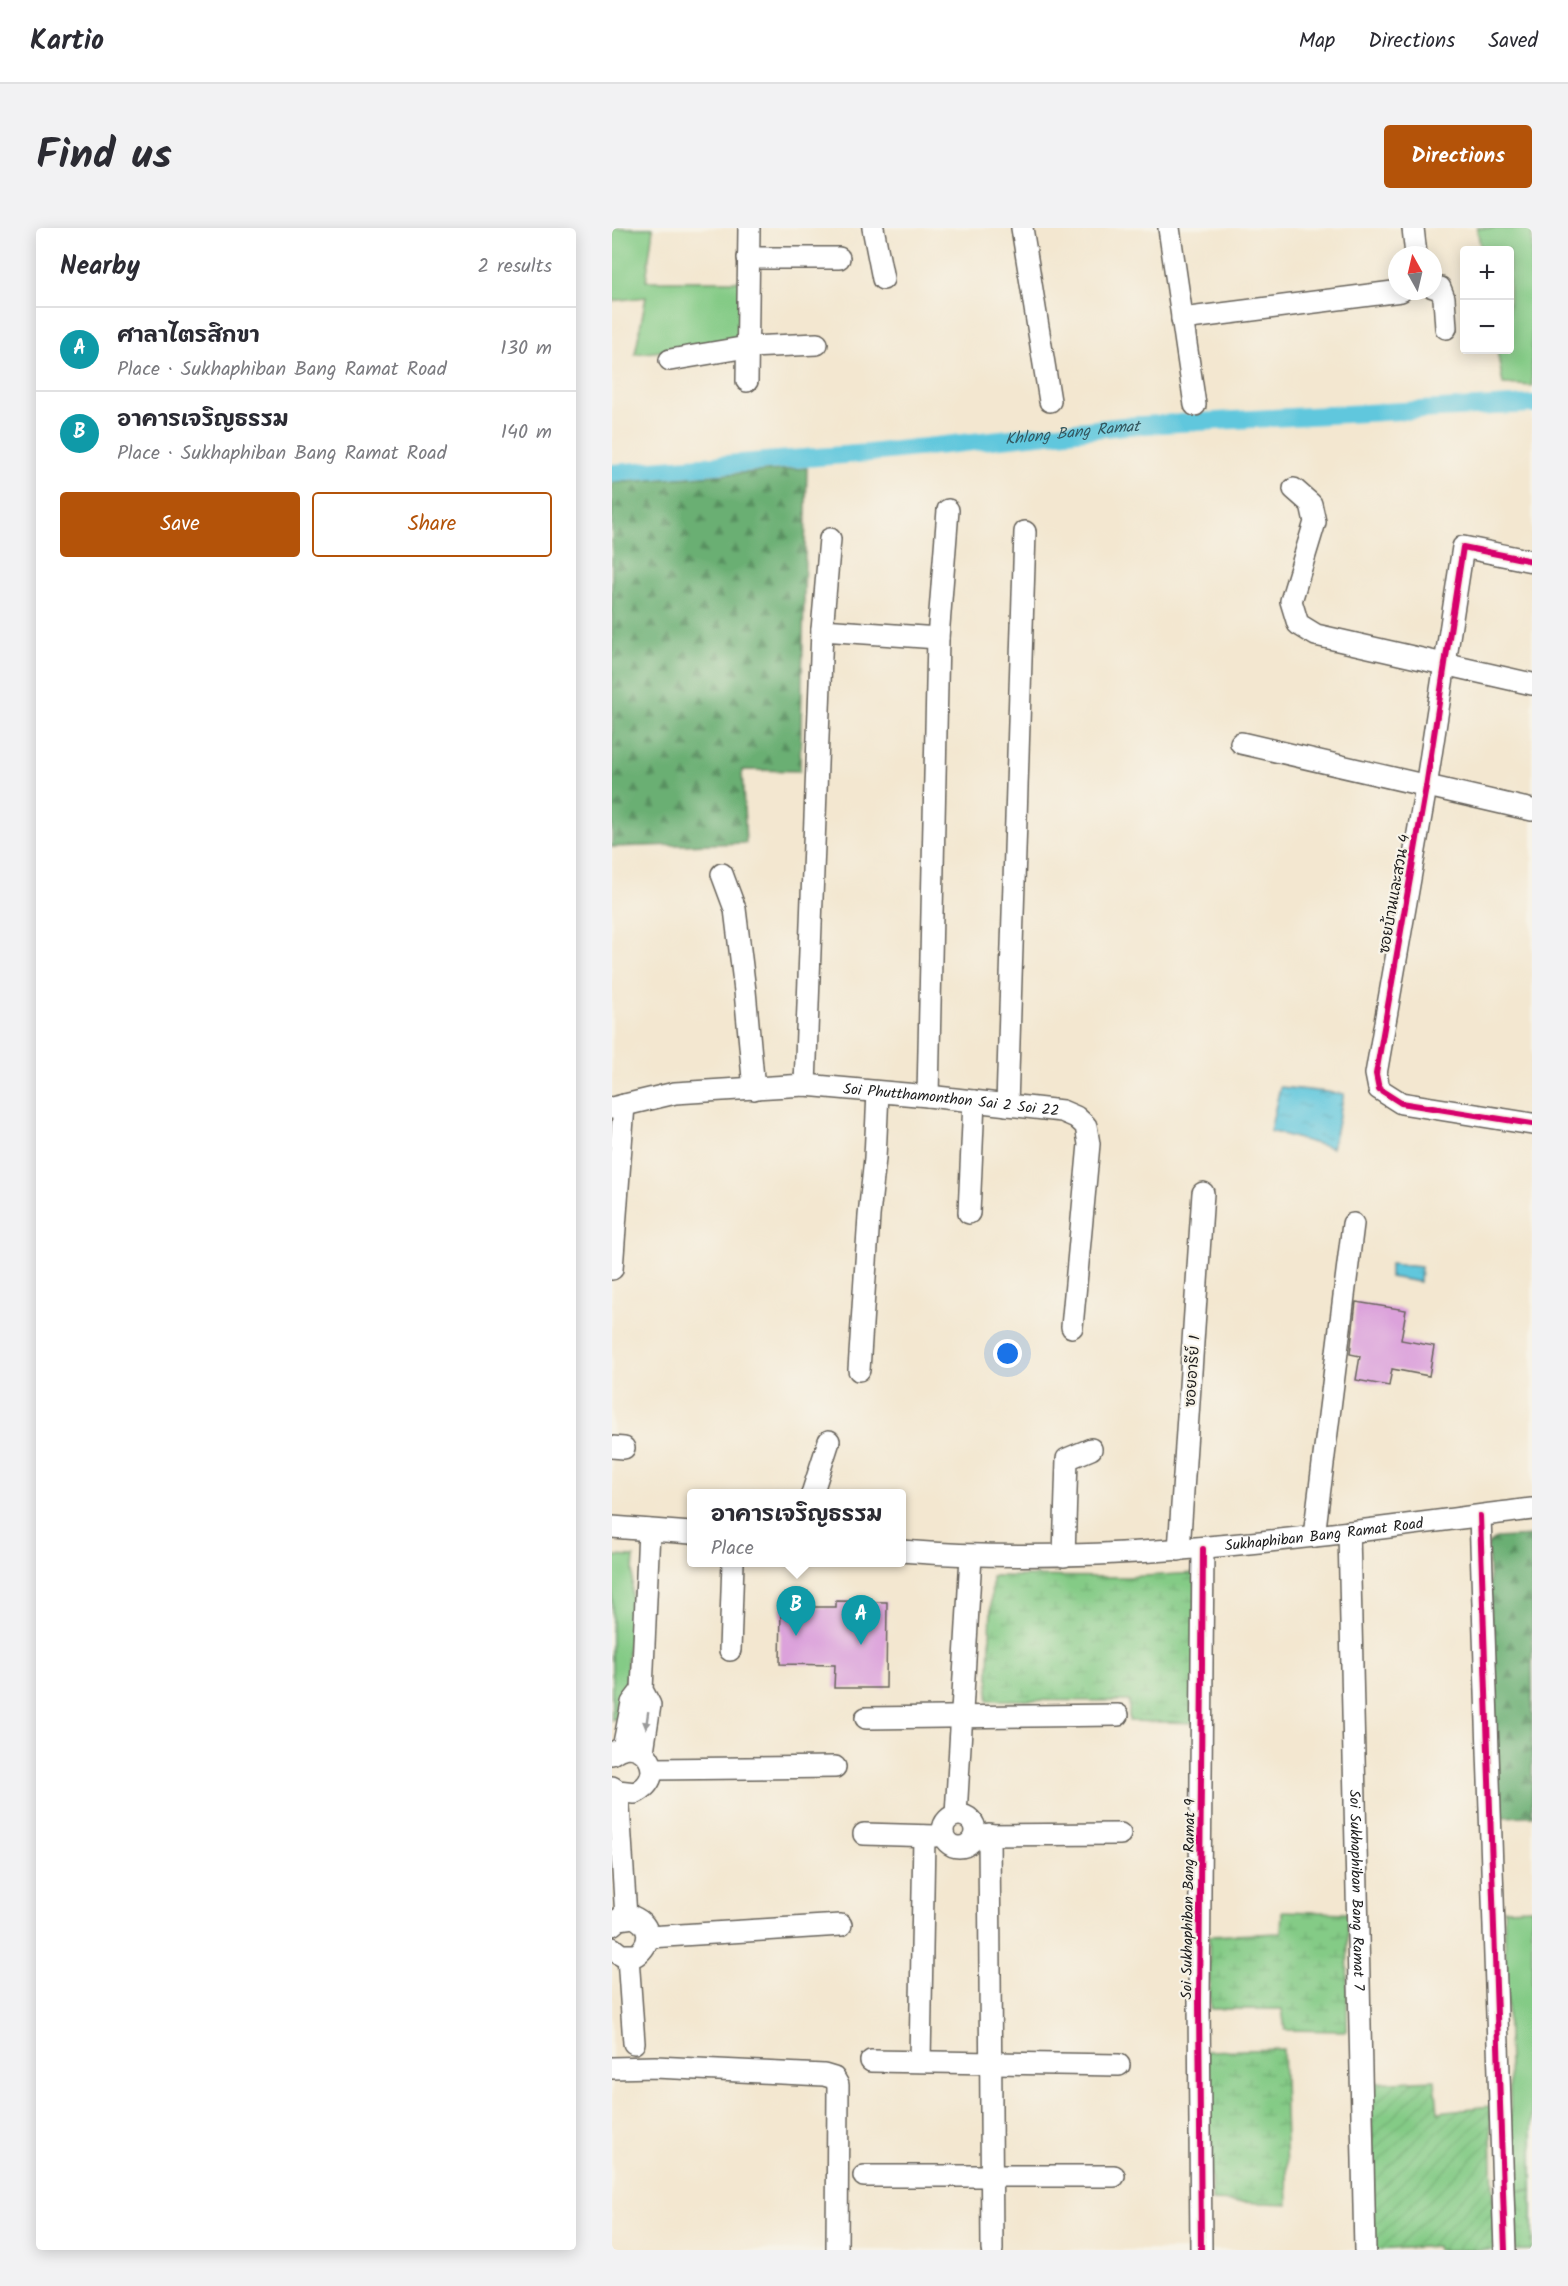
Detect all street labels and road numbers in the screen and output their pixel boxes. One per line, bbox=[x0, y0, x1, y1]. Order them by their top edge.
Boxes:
street label: ซอยบ้านและสวน 4 bbox=[1373, 833, 1417, 956]
street label: Soi Phutthamonthon Sai 2 Soi 22 bbox=[842, 1077, 1060, 1124]
street label: ซอยอารีย์ 1 bbox=[1179, 1334, 1207, 1408]
street label: Sukhaphiban Bang Ramat Road bbox=[1224, 1512, 1425, 1558]
street label: Soi Sukhaphiban Bang Ramat 7 bbox=[1342, 1789, 1370, 1992]
street label: Soi Sukhaphiban Bang Ramat 9 bbox=[1175, 1798, 1203, 2000]

